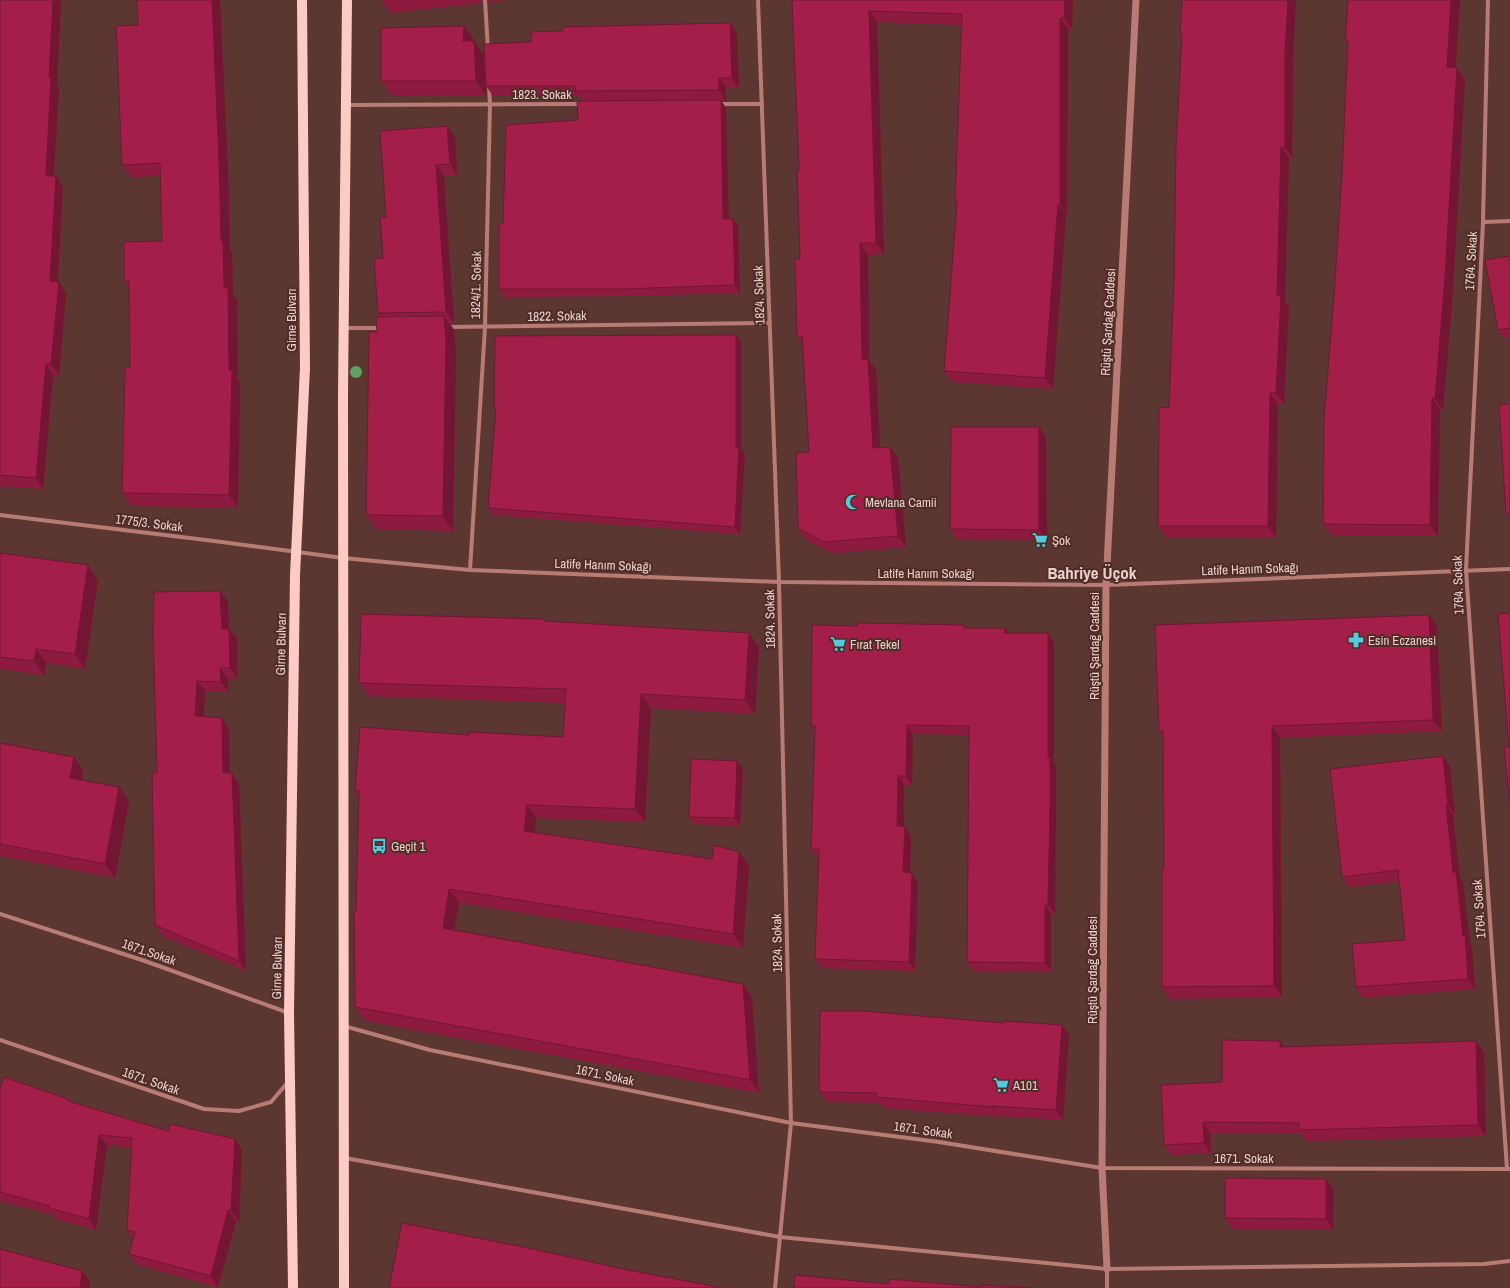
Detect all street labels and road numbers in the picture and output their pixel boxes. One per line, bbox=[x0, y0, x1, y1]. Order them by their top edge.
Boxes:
street label: 1823. Sokak bbox=[512, 86, 572, 103]
street label: 1764. Sokak bbox=[1461, 230, 1481, 291]
street label: 1824/1. Sokak bbox=[467, 250, 485, 319]
street label: 1824. Sokak bbox=[749, 264, 769, 325]
street label: Rüştü Şardağ Caddesi bbox=[1097, 268, 1119, 376]
street label: Girne Bulvarı bbox=[283, 289, 300, 351]
street label: 1822. Sokak bbox=[527, 307, 587, 325]
street label: 1775/3. Sokak bbox=[114, 510, 185, 536]
street label: 1764. Sokak bbox=[1448, 554, 1468, 615]
street label: Latife Hanım Sokağı bbox=[554, 555, 652, 575]
street label: Latife Hanım Sokağı bbox=[1201, 559, 1299, 579]
street label: Latife Hanım Sokağı bbox=[877, 565, 975, 582]
street label: 1824. Sokak bbox=[761, 589, 779, 649]
street label: Rüştü Şardağ Caddesi bbox=[1086, 592, 1103, 700]
street label: Girne Bulvarı bbox=[272, 612, 290, 676]
street label: 1764. Sokak bbox=[1468, 878, 1490, 939]
street label: 1824. Sokak bbox=[768, 913, 786, 973]
street label: Rüştü Şardağ Caddesi bbox=[1084, 916, 1101, 1024]
street label: 1671.Sokak bbox=[120, 935, 179, 969]
street label: Girne Bulvarı bbox=[268, 936, 286, 1000]
street label: 1671. Sokak bbox=[574, 1061, 636, 1090]
street label: 1671. Sokak bbox=[120, 1063, 182, 1099]
street label: 1671. Sokak bbox=[892, 1117, 954, 1143]
street label: 1671. Sokak bbox=[1214, 1150, 1274, 1167]

